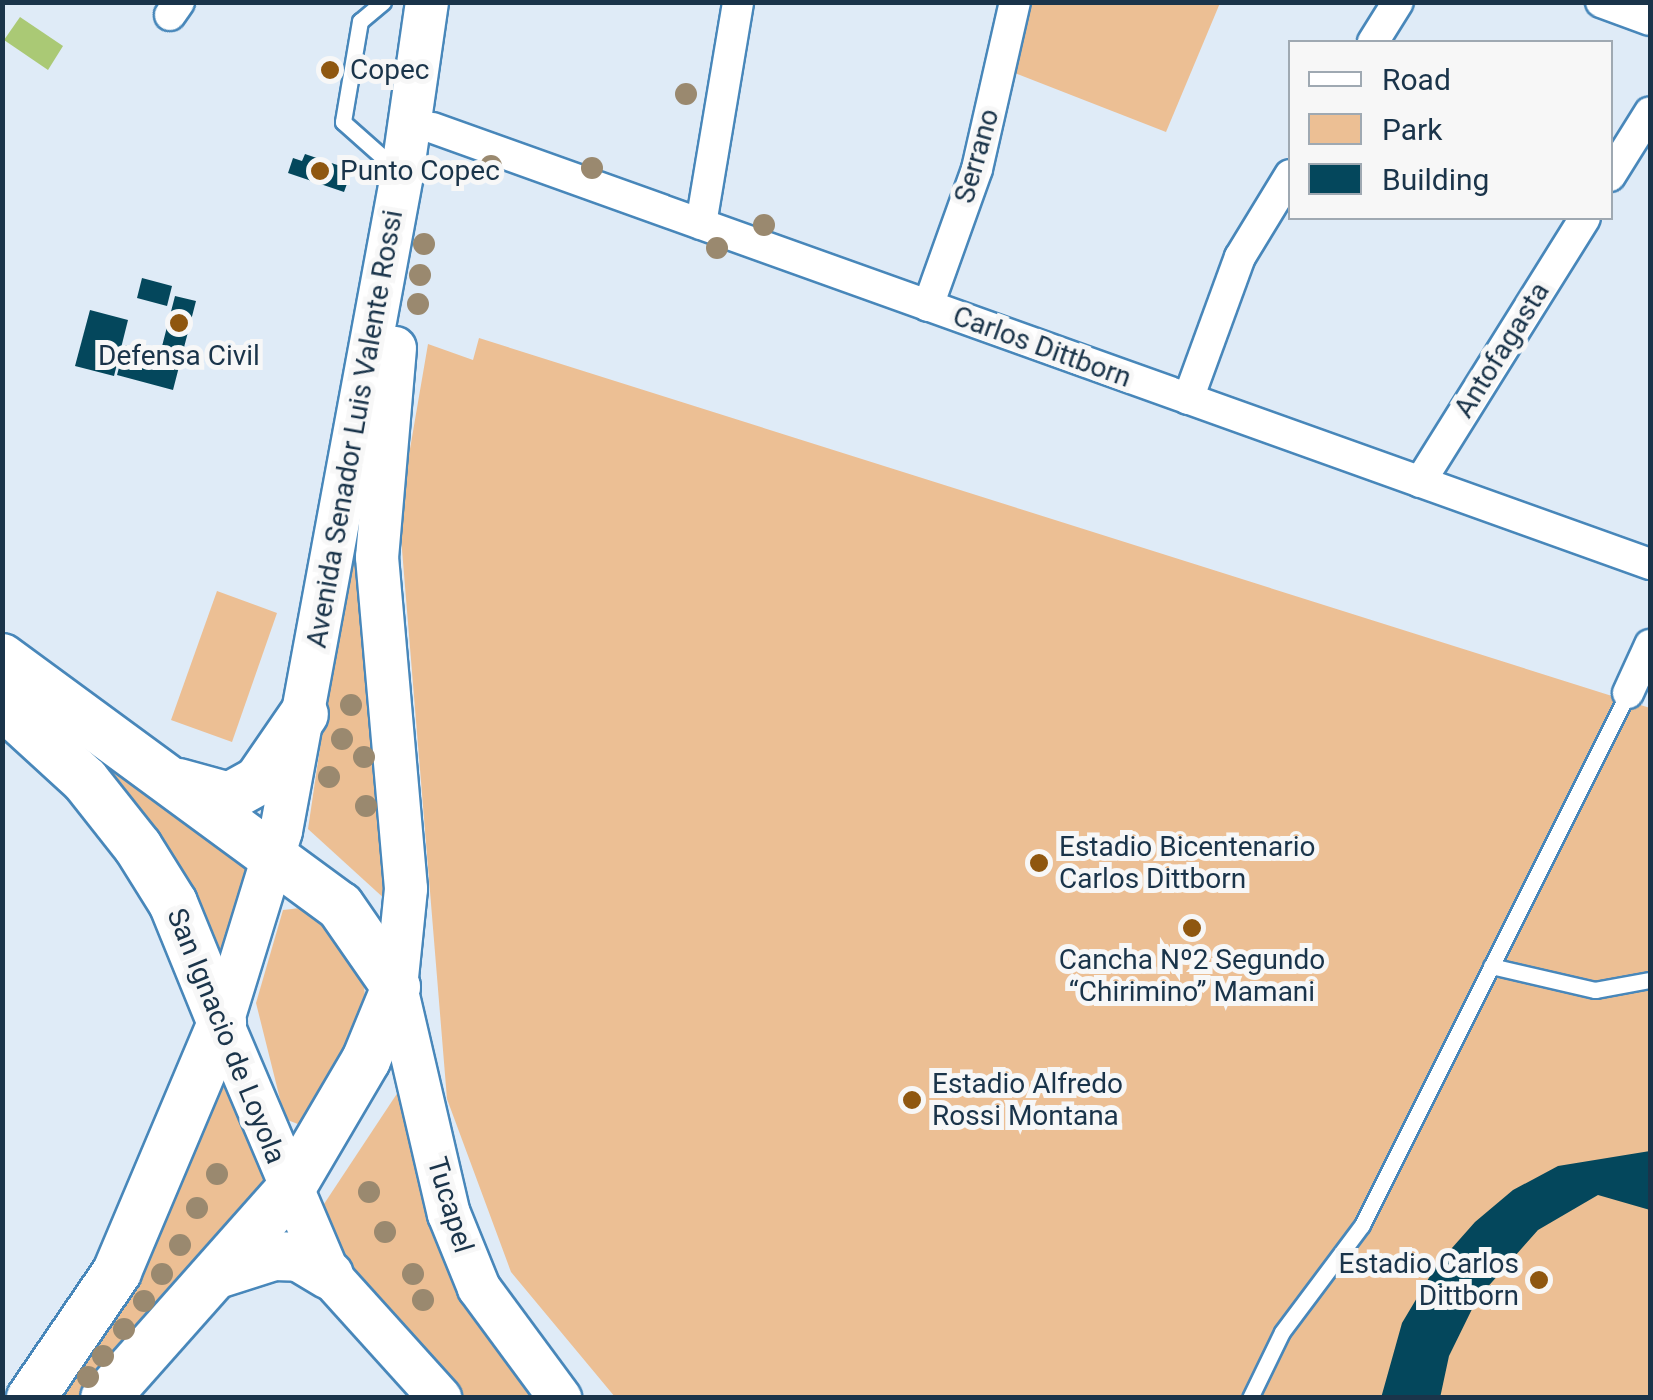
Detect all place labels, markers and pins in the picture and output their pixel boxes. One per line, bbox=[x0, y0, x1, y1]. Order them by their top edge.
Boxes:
place label: Copec bbox=[350, 53, 429, 87]
marker: Copec bbox=[319, 59, 341, 81]
place label: Punto Copec bbox=[340, 154, 500, 188]
marker: Punto Copec bbox=[309, 160, 331, 182]
marker: Defensa Civil bbox=[168, 312, 190, 334]
place label: Defensa Civil bbox=[98, 339, 260, 373]
place label: Estadio Bicentenario Carlos Dittborn bbox=[1059, 830, 1315, 896]
marker: Estadio Bicentenario Carlos Dittborn bbox=[1028, 852, 1050, 874]
marker: Cancha Nº2 Segundo “Chirimino” Mamani bbox=[1181, 917, 1203, 939]
place label: Cancha Nº2 Segundo “Chirimino” Mamani bbox=[1059, 943, 1325, 1009]
place label: Estadio Alfredo Rossi Montana bbox=[932, 1067, 1123, 1133]
marker: Estadio Alfredo Rossi Montana bbox=[901, 1089, 923, 1111]
place label: Estadio Carlos Dittborn bbox=[1339, 1247, 1519, 1313]
marker: Estadio Carlos Dittborn bbox=[1528, 1269, 1550, 1291]

